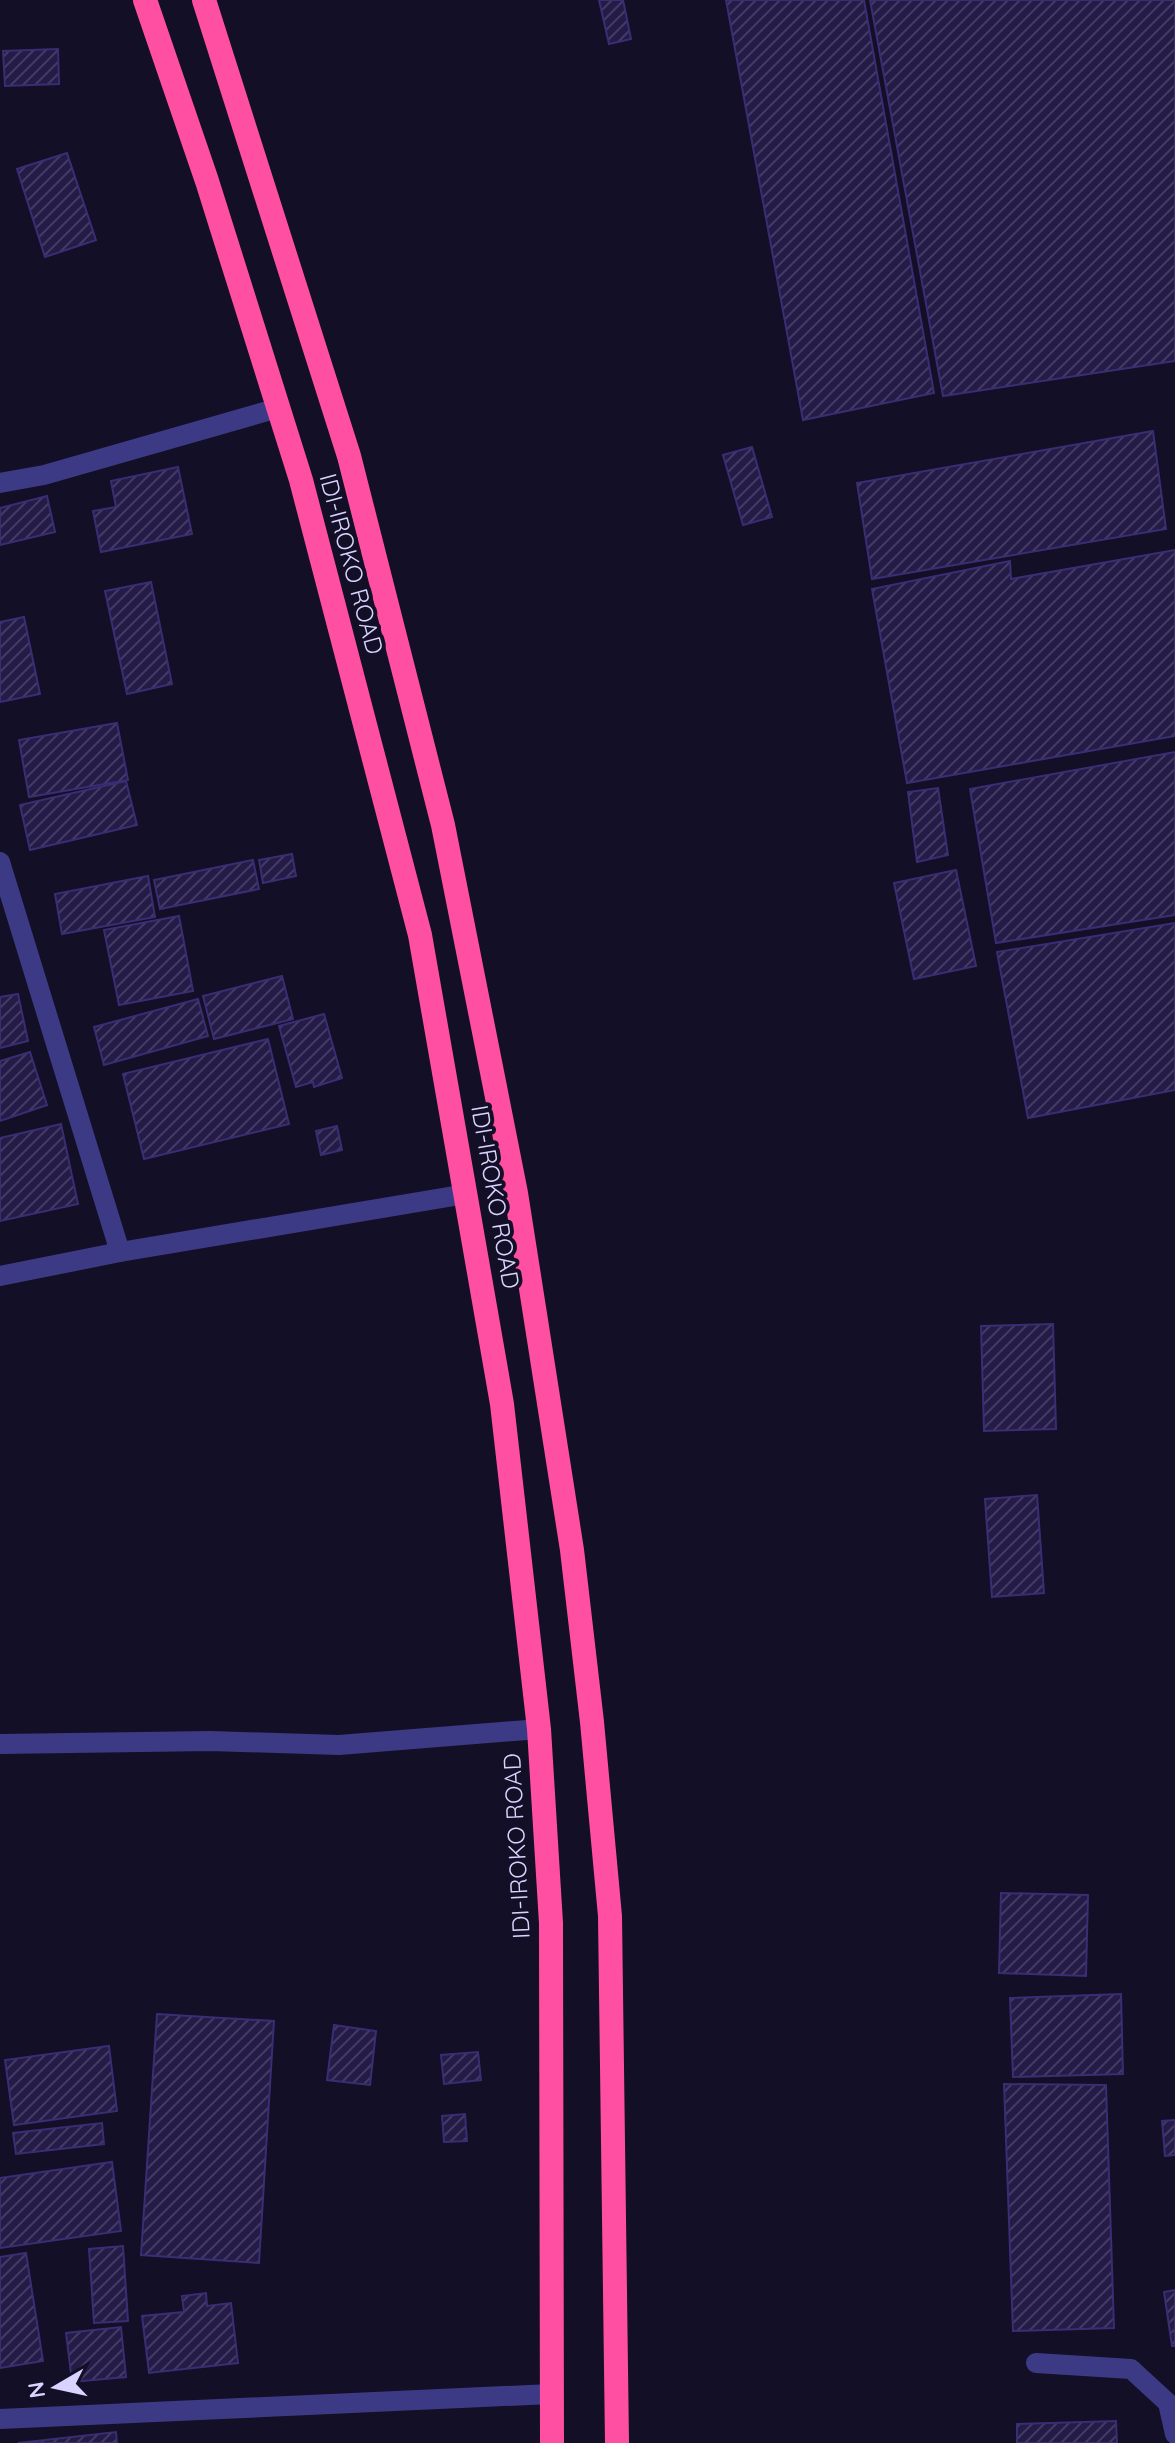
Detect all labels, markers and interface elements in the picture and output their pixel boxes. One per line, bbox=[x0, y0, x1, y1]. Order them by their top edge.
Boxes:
street label: IDI-IROKO ROAD bbox=[313, 470, 391, 658]
street label: IDI-IROKO ROAD bbox=[465, 1103, 527, 1291]
street label: IDI-IROKO ROAD bbox=[496, 1752, 536, 1940]
north arrow bbox=[16, 2347, 96, 2427]
text: N bbox=[21, 2380, 51, 2400]

